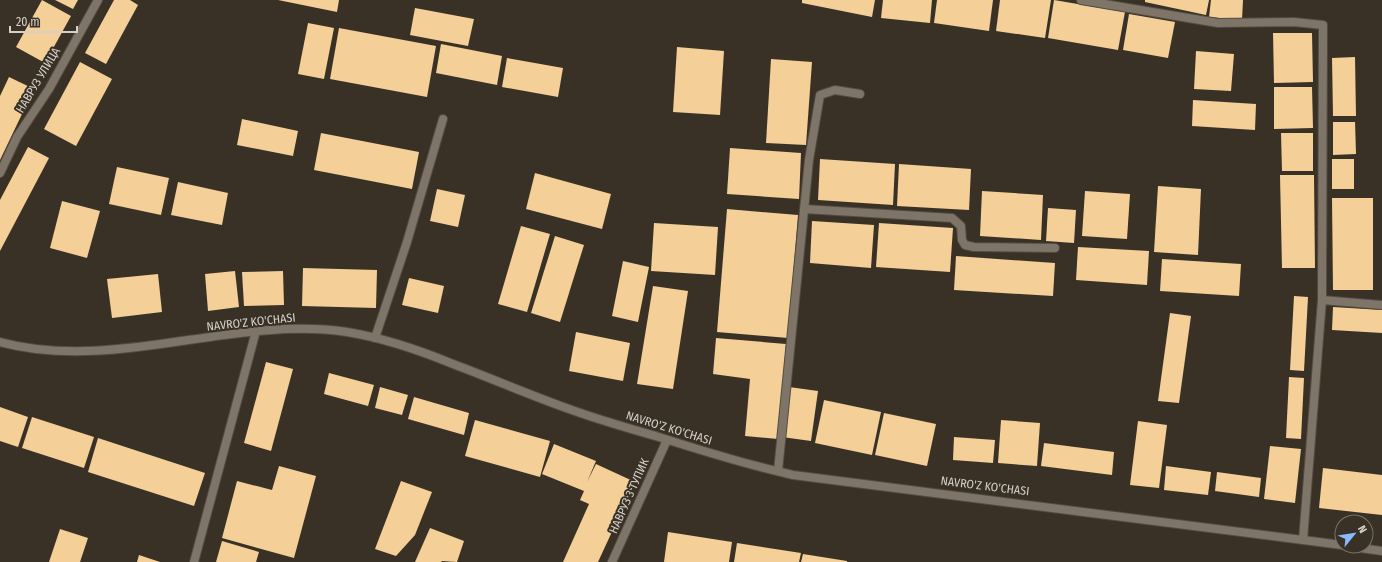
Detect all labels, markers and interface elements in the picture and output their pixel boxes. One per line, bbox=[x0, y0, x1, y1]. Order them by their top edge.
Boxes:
scale bar bbox=[10, 8, 77, 34]
text: 20 m bbox=[16, 15, 40, 29]
street label: НАВРУЗ УЛИЦА bbox=[13, 44, 63, 115]
street label: NAVRO'Z KO'CHASI bbox=[206, 310, 296, 334]
street label: NAVRO'Z KO'CHASI bbox=[624, 408, 714, 448]
street label: НАВРУЗ 3 ТУПИК bbox=[606, 456, 652, 536]
street label: NAVRO'Z KO'CHASI bbox=[940, 474, 1030, 498]
north arrow bbox=[1334, 514, 1374, 554]
text: N bbox=[1355, 523, 1370, 535]

